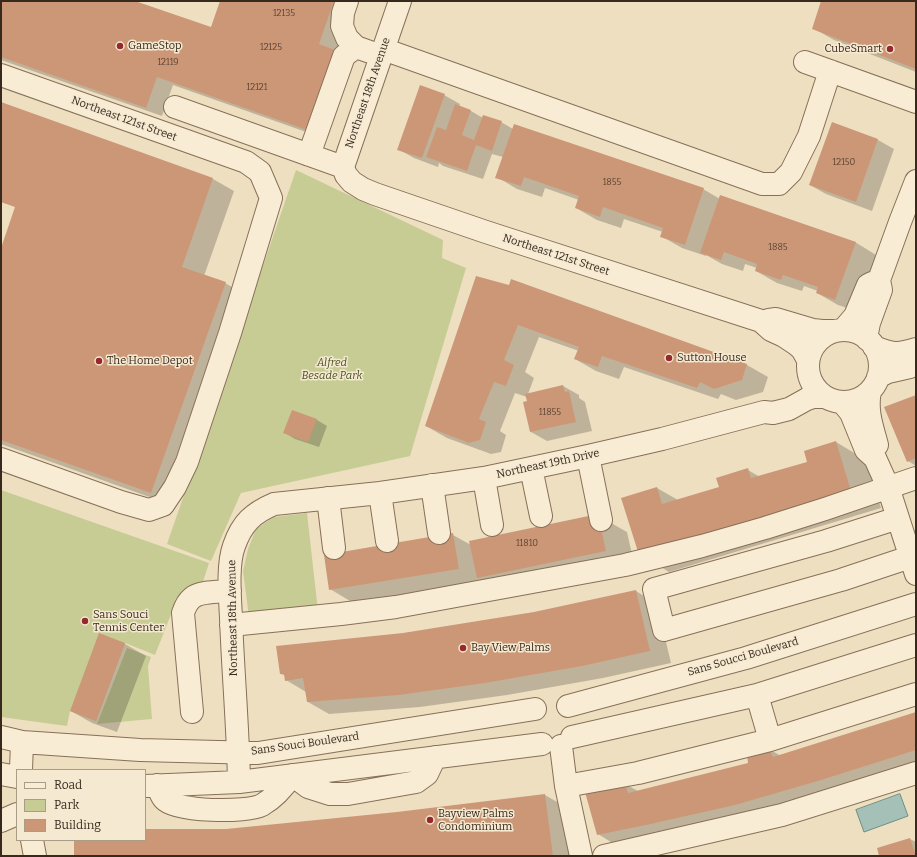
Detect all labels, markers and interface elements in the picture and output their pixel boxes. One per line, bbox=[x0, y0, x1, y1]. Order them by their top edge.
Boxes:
house number: 12135 bbox=[273, 8, 295, 18]
street label: Northeast 18th Avenue bbox=[343, 36, 393, 150]
place label: GameStop bbox=[128, 39, 182, 53]
marker: GameStop bbox=[115, 41, 125, 51]
house number: 12125 bbox=[260, 42, 282, 52]
place label: CubeSmart bbox=[824, 42, 882, 56]
marker: CubeSmart bbox=[885, 44, 895, 54]
house number: 12119 bbox=[157, 57, 179, 67]
house number: 12121 bbox=[247, 82, 267, 92]
street label: Northeast 121st Street bbox=[69, 94, 179, 144]
house number: 12150 bbox=[833, 157, 855, 167]
house number: 1855 bbox=[603, 177, 621, 187]
street label: Northeast 121st Street bbox=[501, 232, 611, 278]
house number: 1885 bbox=[768, 242, 788, 252]
place label: Sutton House bbox=[677, 351, 747, 365]
marker: Sutton House bbox=[664, 353, 674, 363]
place label: The Home Depot bbox=[107, 354, 193, 368]
marker: The Home Depot bbox=[94, 356, 104, 366]
park label: Alfred Besade Park bbox=[301, 356, 363, 382]
house number: 11855 bbox=[539, 407, 561, 417]
street label: Northeast 19th Drive bbox=[495, 447, 601, 481]
house number: 11810 bbox=[516, 538, 538, 548]
street label: Northeast 18th Avenue bbox=[225, 560, 241, 676]
place label: Sans Souci Tennis Center bbox=[93, 608, 164, 634]
marker: Sans Souci Tennis Center bbox=[80, 616, 90, 626]
street label: Sans Soucci Boulevard bbox=[686, 635, 800, 679]
place label: Bay View Palms bbox=[471, 641, 550, 655]
marker: Bay View Palms bbox=[458, 643, 468, 653]
street label: Sans Souci Boulevard bbox=[250, 730, 360, 758]
legend bbox=[16, 769, 146, 841]
text: Road bbox=[54, 778, 82, 792]
text: Park bbox=[54, 798, 79, 812]
place label: Bayview Palms Condominium bbox=[438, 807, 514, 833]
marker: Bayview Palms Condominium bbox=[425, 815, 435, 825]
text: Building bbox=[54, 818, 101, 832]

